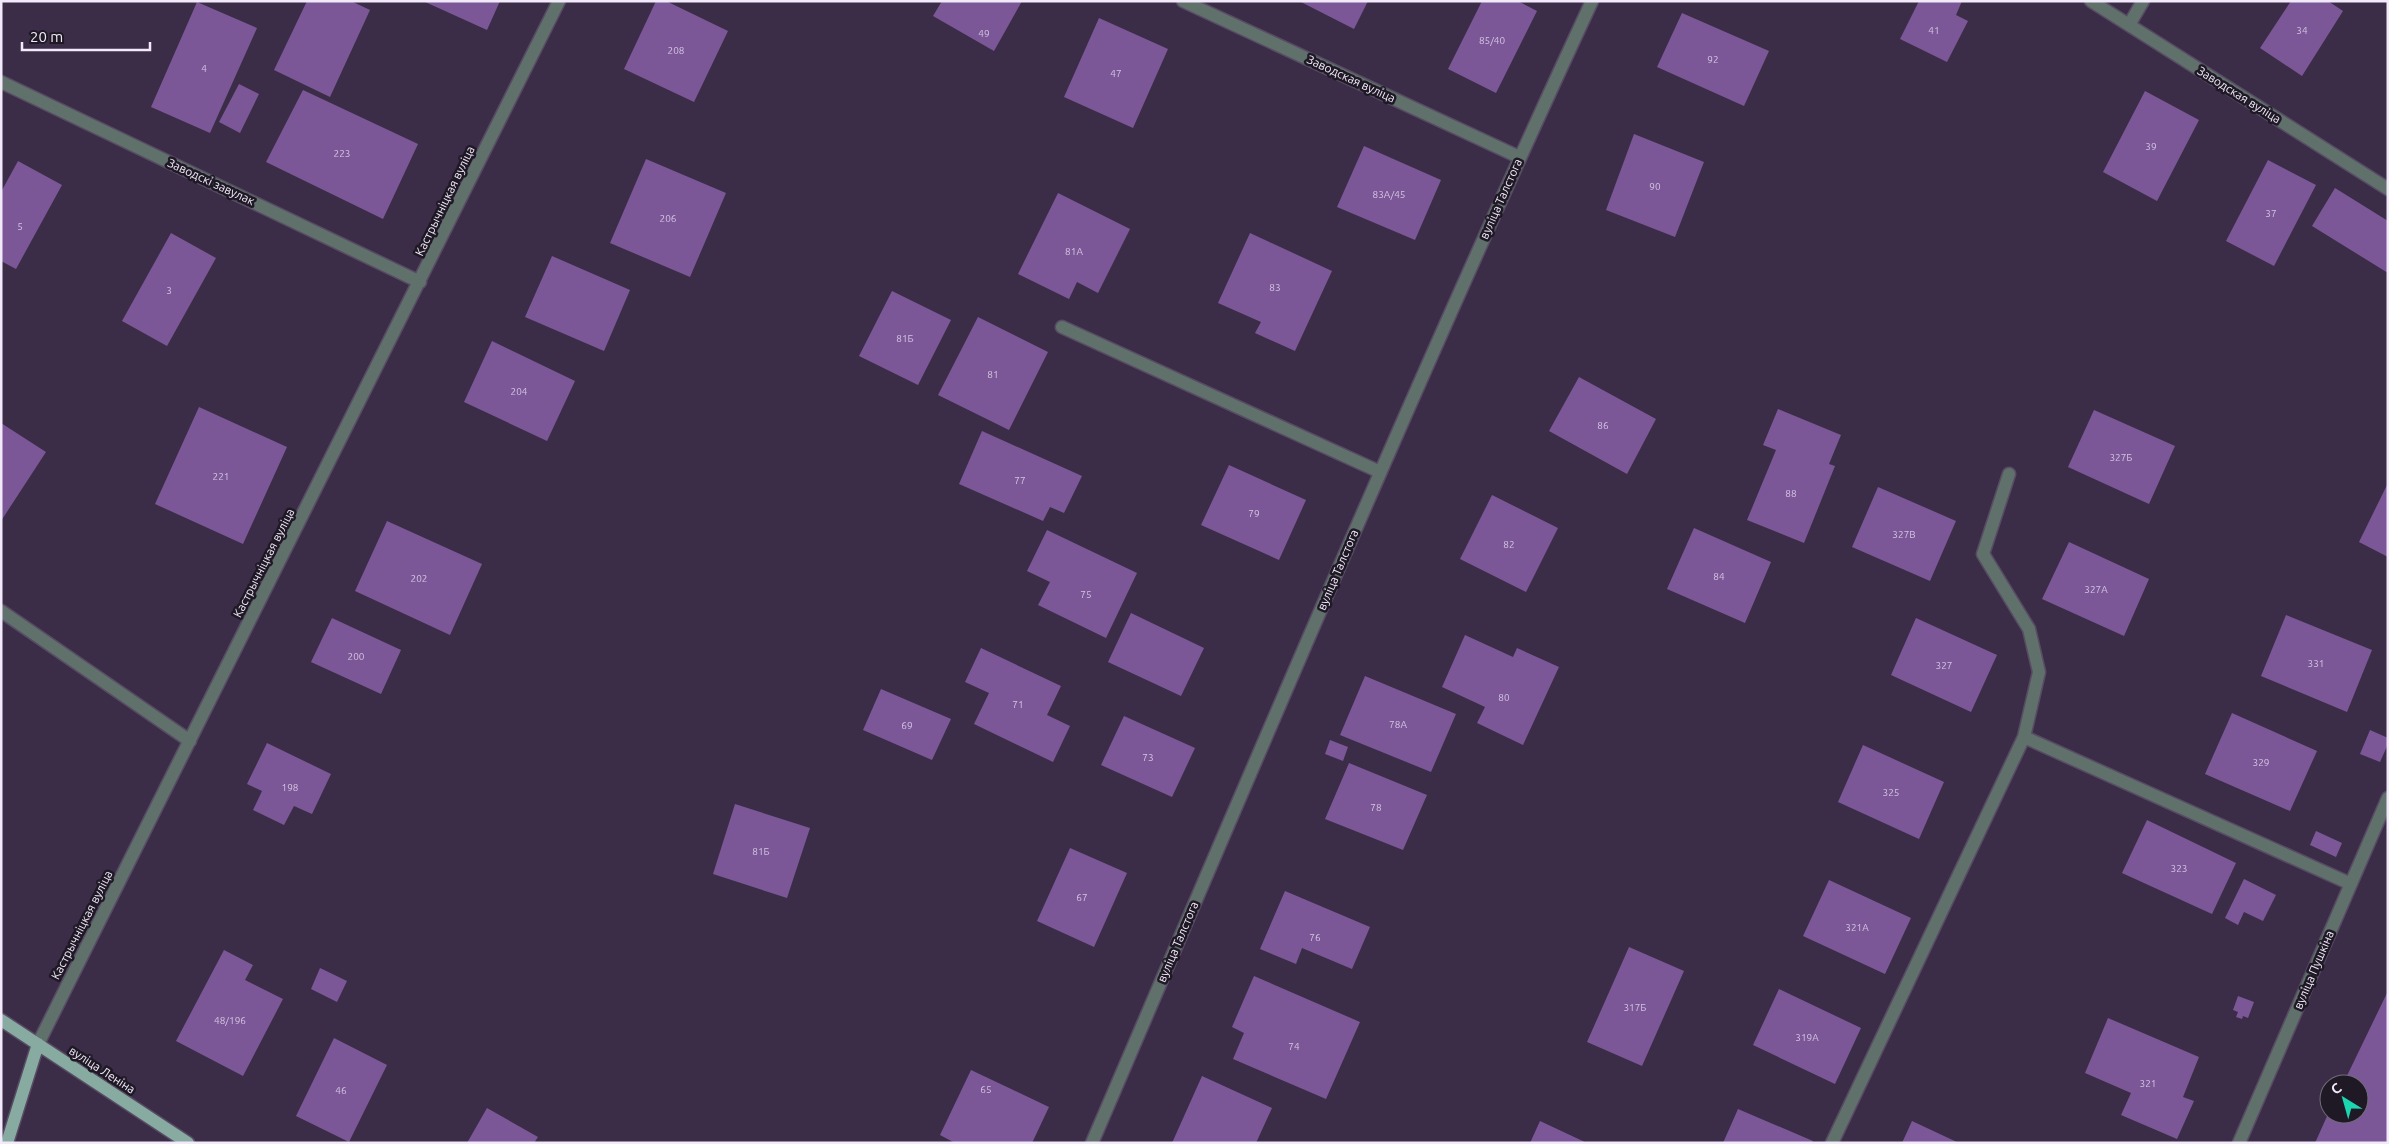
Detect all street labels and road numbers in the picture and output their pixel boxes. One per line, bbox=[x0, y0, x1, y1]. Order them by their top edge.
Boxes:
street label: Заводская вуліца bbox=[1305, 52, 1397, 105]
street label: Заводская вуліца bbox=[2195, 64, 2283, 126]
street label: Кастрычніцкая вуліца bbox=[412, 144, 477, 258]
street label: Заводскі завулак bbox=[166, 156, 257, 207]
street label: вуліца Талстога bbox=[1477, 157, 1524, 241]
street label: Кастрычніцкая вуліца bbox=[230, 506, 297, 619]
street label: вуліца Талстога bbox=[1315, 527, 1360, 612]
street label: Кастрычніцкая вуліца bbox=[48, 868, 115, 981]
street label: вуліца Талстога bbox=[1155, 899, 1200, 984]
street label: вуліца Пушкіна bbox=[2291, 929, 2336, 1011]
street label: вуліца Леніна bbox=[67, 1043, 138, 1096]

